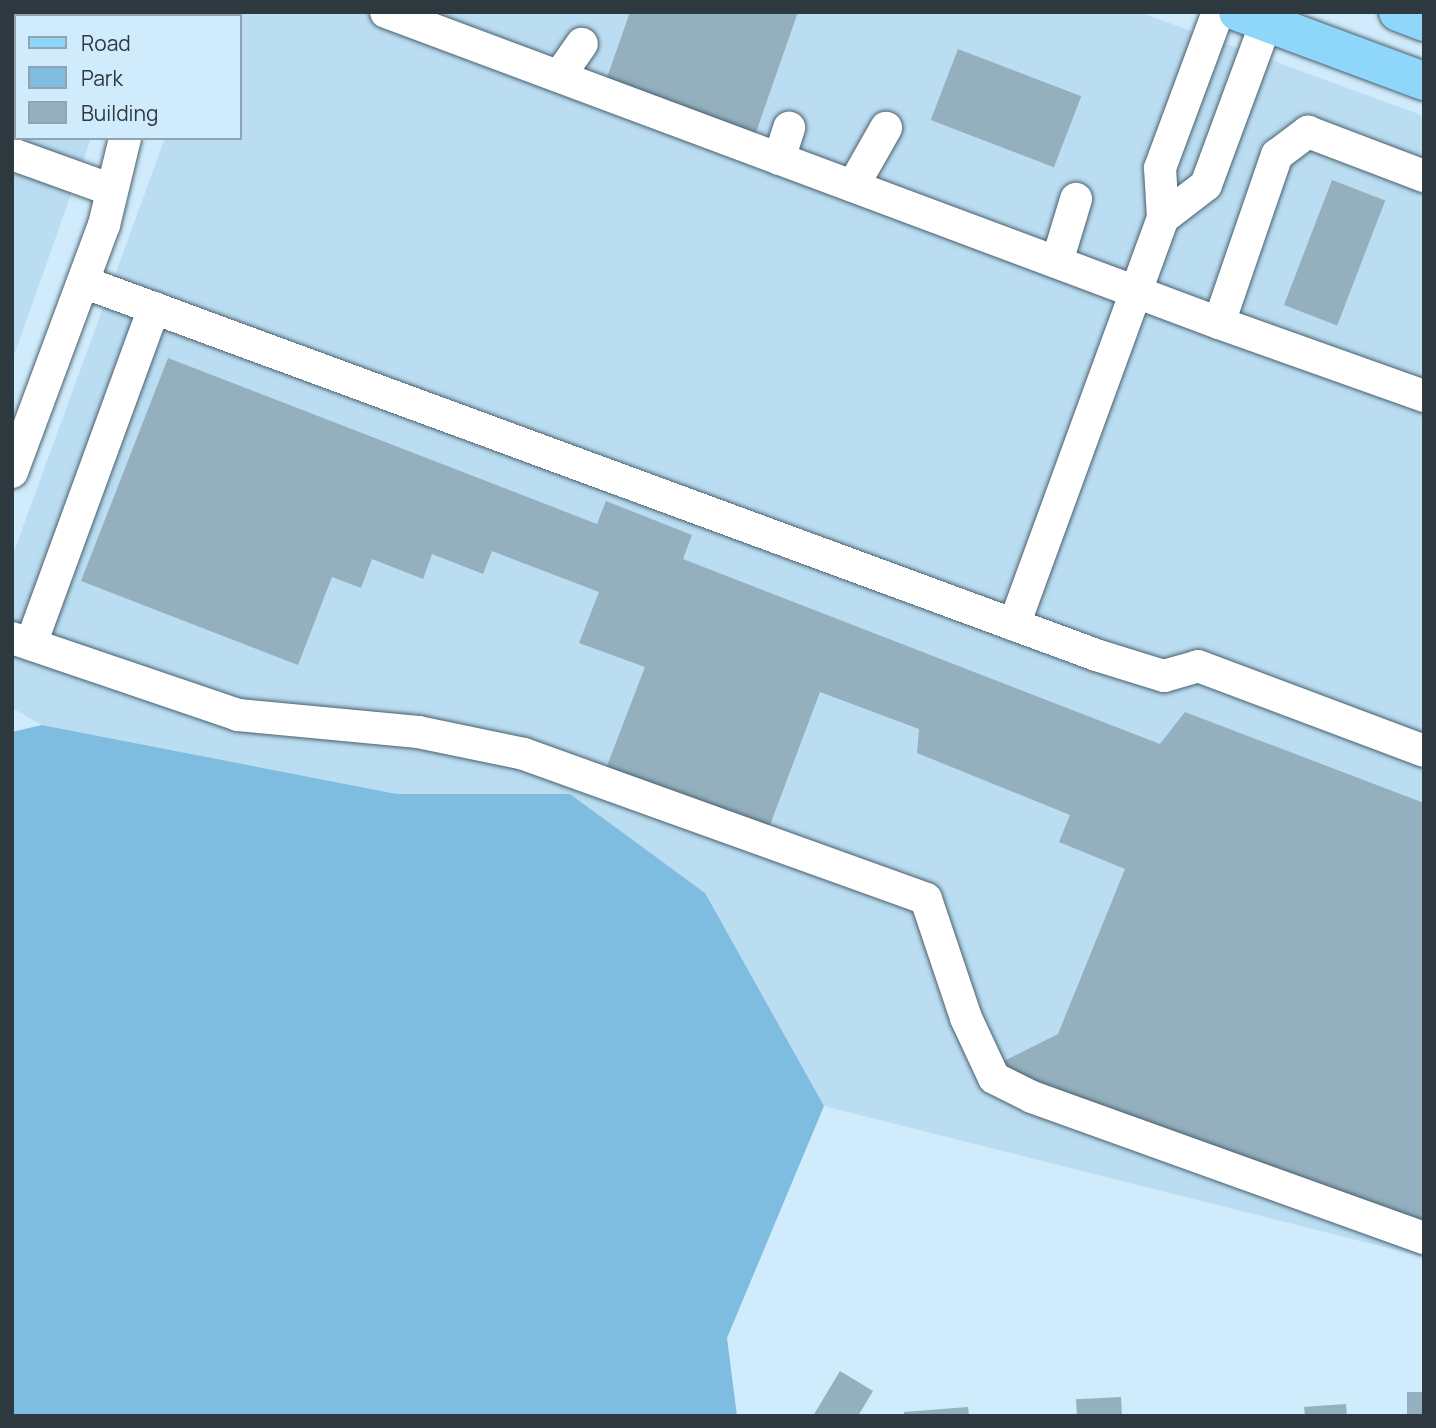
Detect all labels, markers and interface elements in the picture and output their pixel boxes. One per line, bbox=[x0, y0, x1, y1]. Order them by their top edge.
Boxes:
legend bbox=[14, 14, 242, 140]
text: Road bbox=[81, 29, 131, 57]
text: Park bbox=[81, 64, 123, 92]
text: Building bbox=[81, 99, 158, 127]

